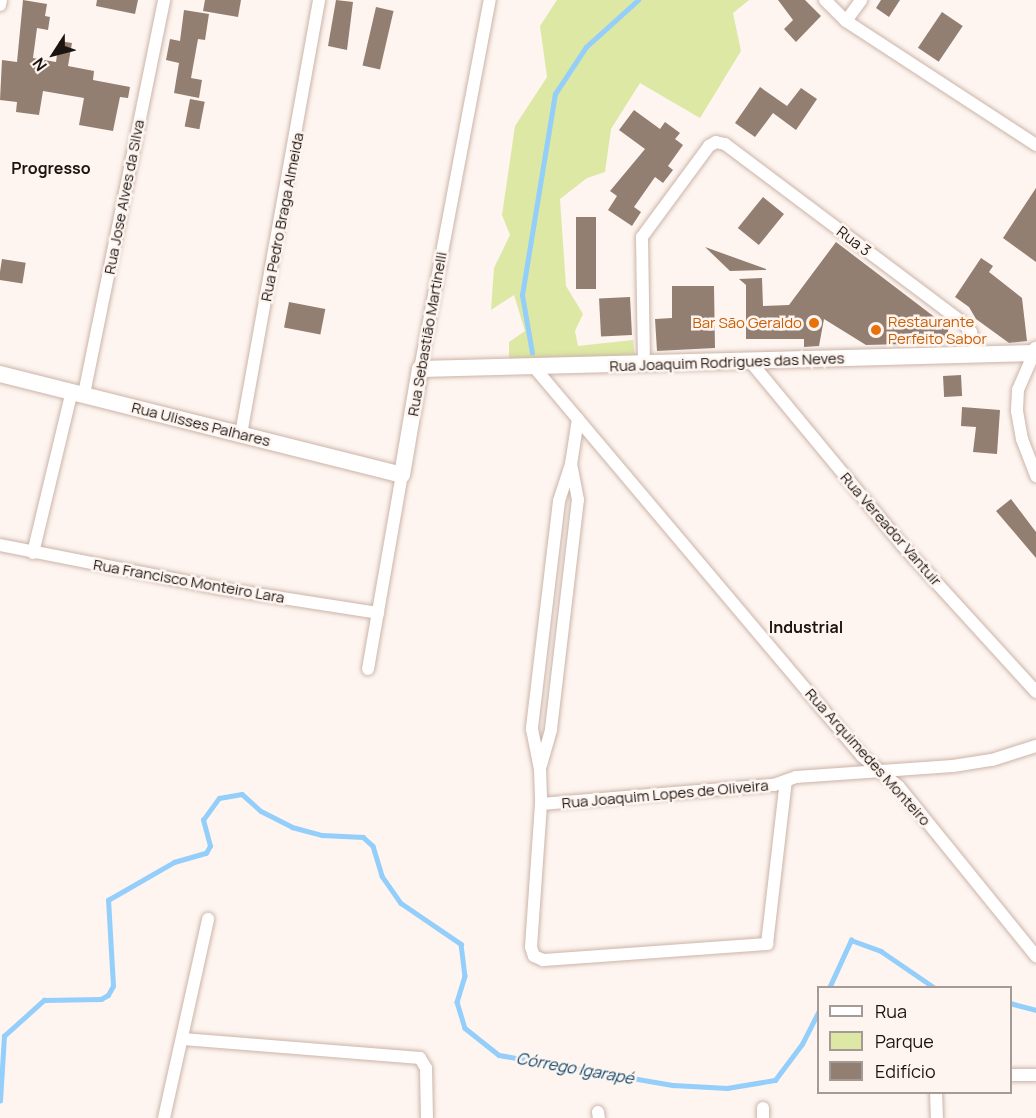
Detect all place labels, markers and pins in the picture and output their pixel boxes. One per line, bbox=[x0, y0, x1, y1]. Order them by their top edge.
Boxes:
place label: Restaurante Perfeito Sabor bbox=[888, 312, 987, 347]
place label: Bar São Geraldo bbox=[693, 314, 802, 332]
marker: Bar São Geraldo bbox=[807, 316, 821, 330]
marker: Restaurante Perfeito Sabor bbox=[869, 323, 883, 337]

